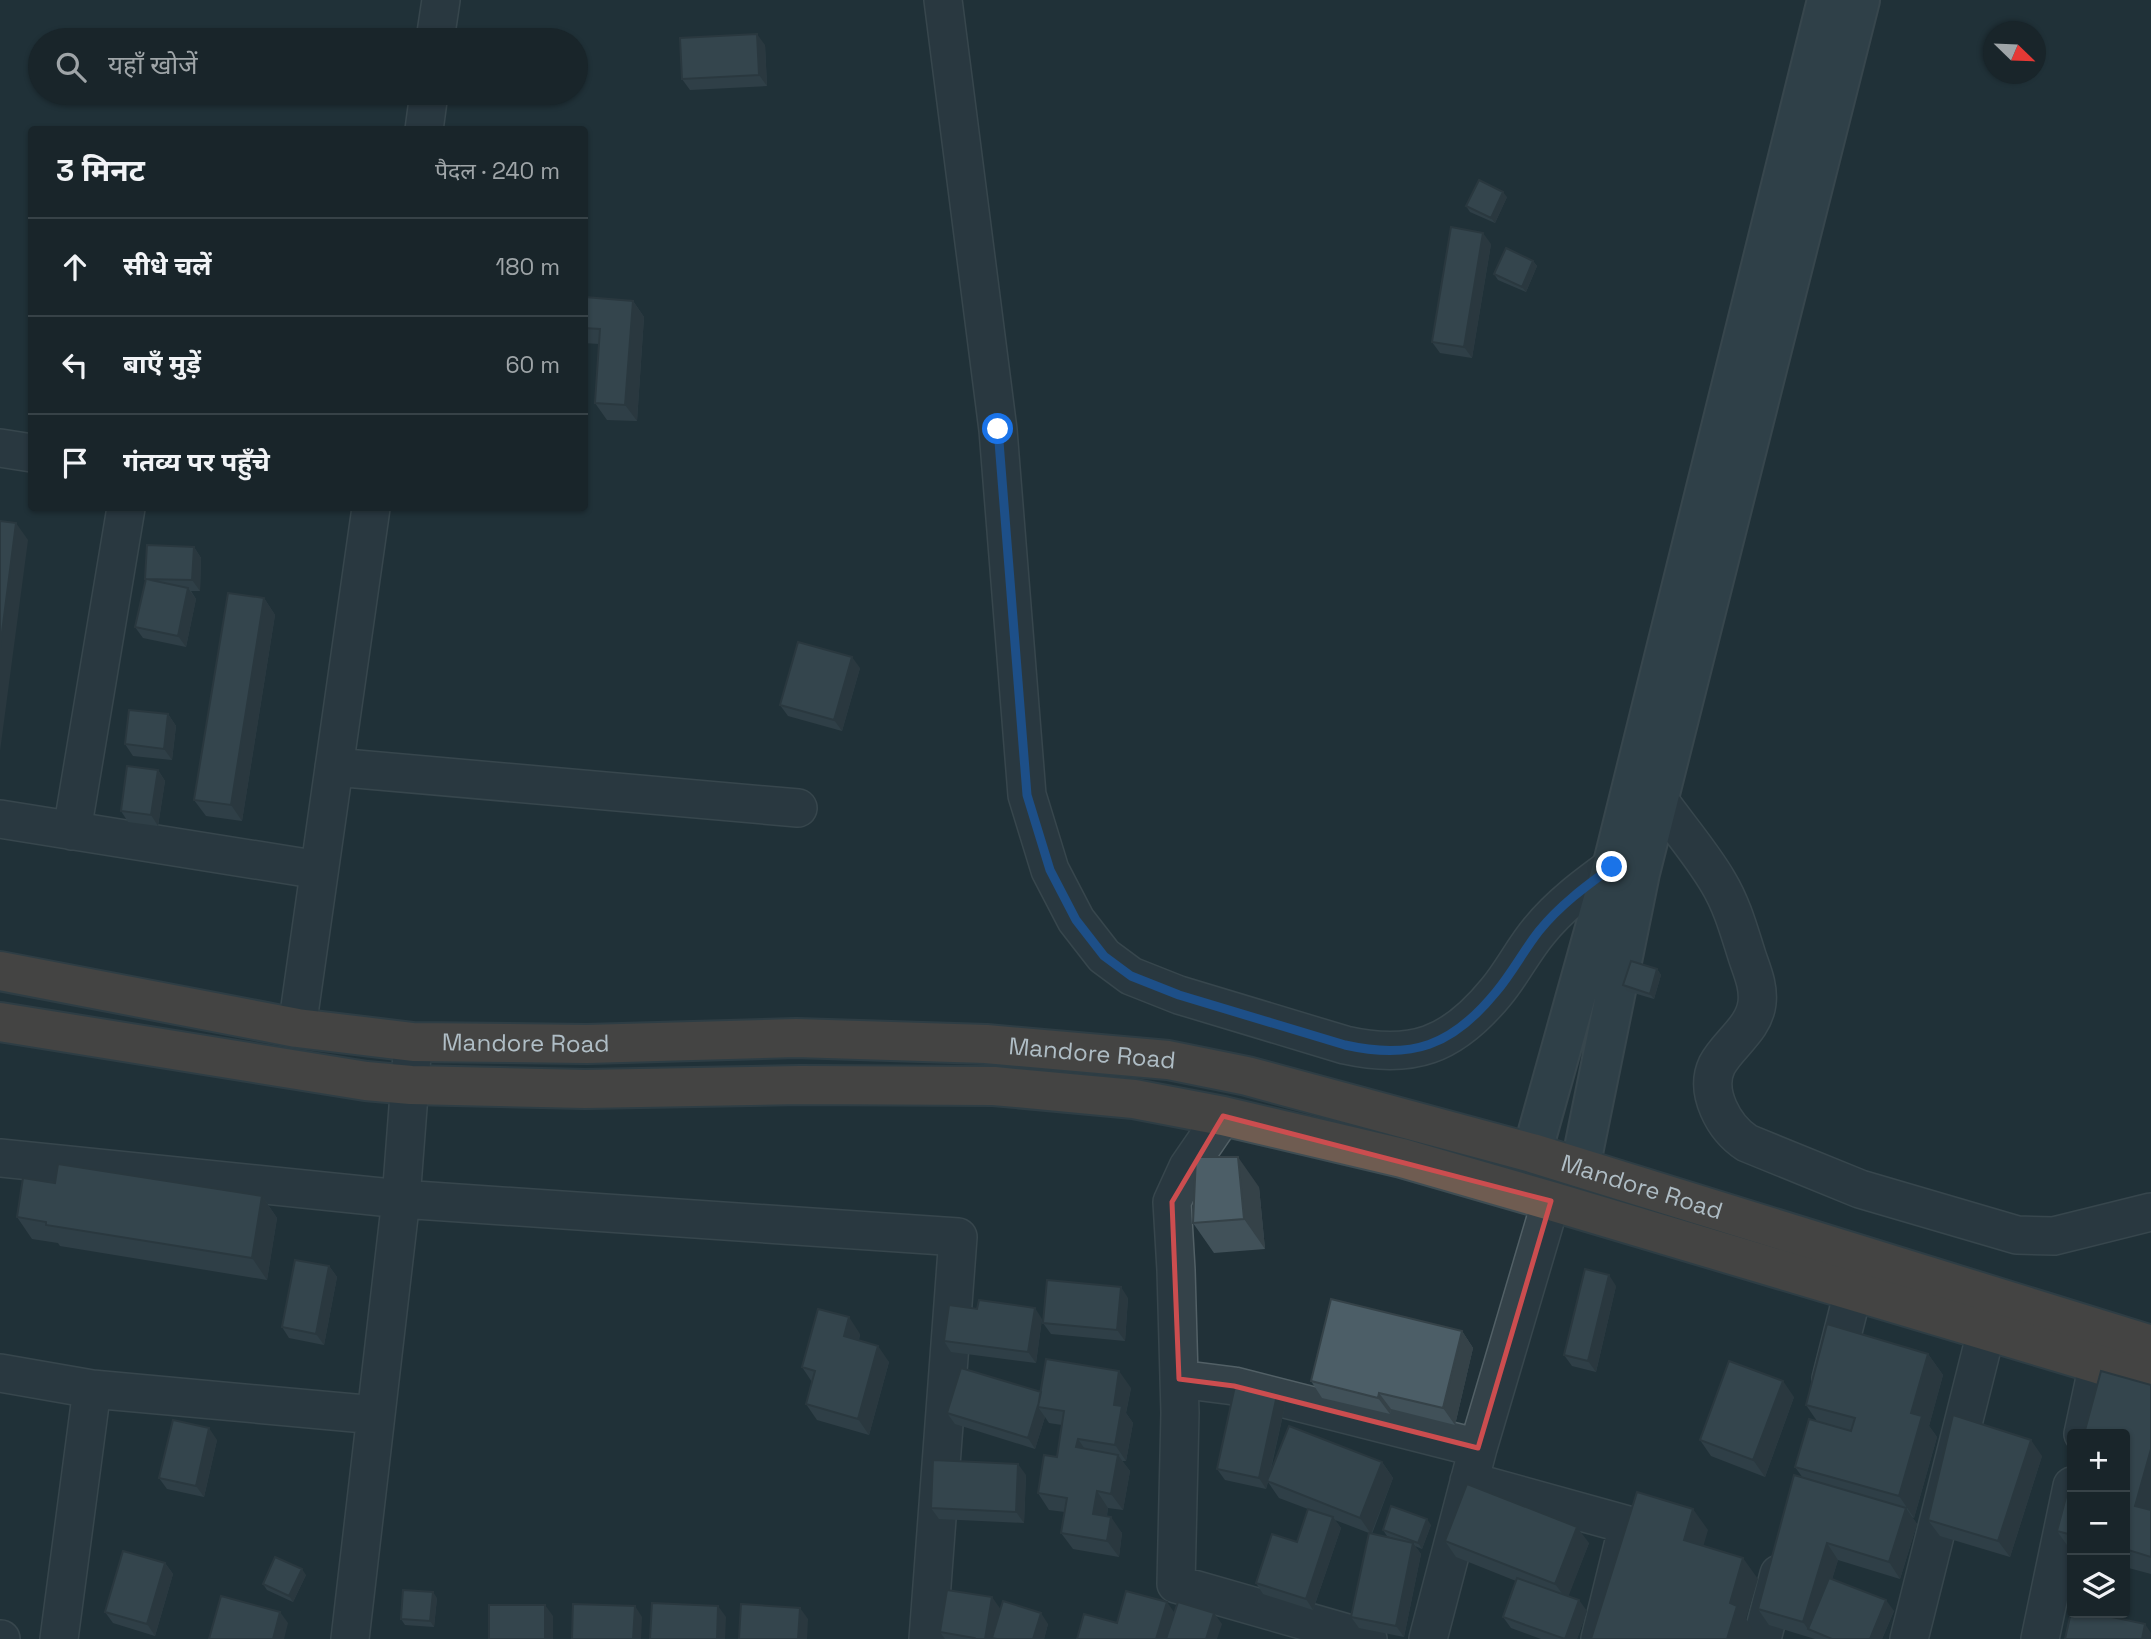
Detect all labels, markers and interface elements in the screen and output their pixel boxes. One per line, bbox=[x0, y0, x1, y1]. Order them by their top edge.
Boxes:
north arrow bbox=[1983, 21, 2046, 84]
search box bbox=[28, 28, 588, 105]
icon: search bbox=[52, 48, 90, 86]
text: यहाँ खोजें bbox=[108, 48, 198, 82]
text: 3 मिनट bbox=[56, 151, 145, 190]
text: पैदल · 240 m bbox=[435, 156, 560, 186]
icon: ahead bbox=[56, 248, 94, 286]
text: सीधे चलें bbox=[123, 249, 212, 283]
text: 180 m bbox=[496, 252, 560, 282]
icon: left bbox=[56, 346, 94, 384]
text: बाएँ मुड़ें bbox=[123, 347, 201, 381]
text: 60 m bbox=[505, 350, 560, 380]
route start bbox=[982, 413, 1013, 444]
icon: arrive bbox=[56, 444, 94, 482]
text: गंतव्य पर पहुँचे bbox=[123, 445, 270, 479]
route end bbox=[1596, 851, 1627, 882]
street label: Mandore Road bbox=[442, 1026, 610, 1059]
street label: Mandore Road bbox=[1007, 1030, 1177, 1076]
street label: Mandore Road bbox=[1557, 1147, 1727, 1226]
map controls bbox=[2067, 1429, 2130, 1618]
button: + bbox=[2067, 1429, 2130, 1492]
button: − bbox=[2067, 1492, 2130, 1555]
button: layers bbox=[2067, 1555, 2130, 1618]

